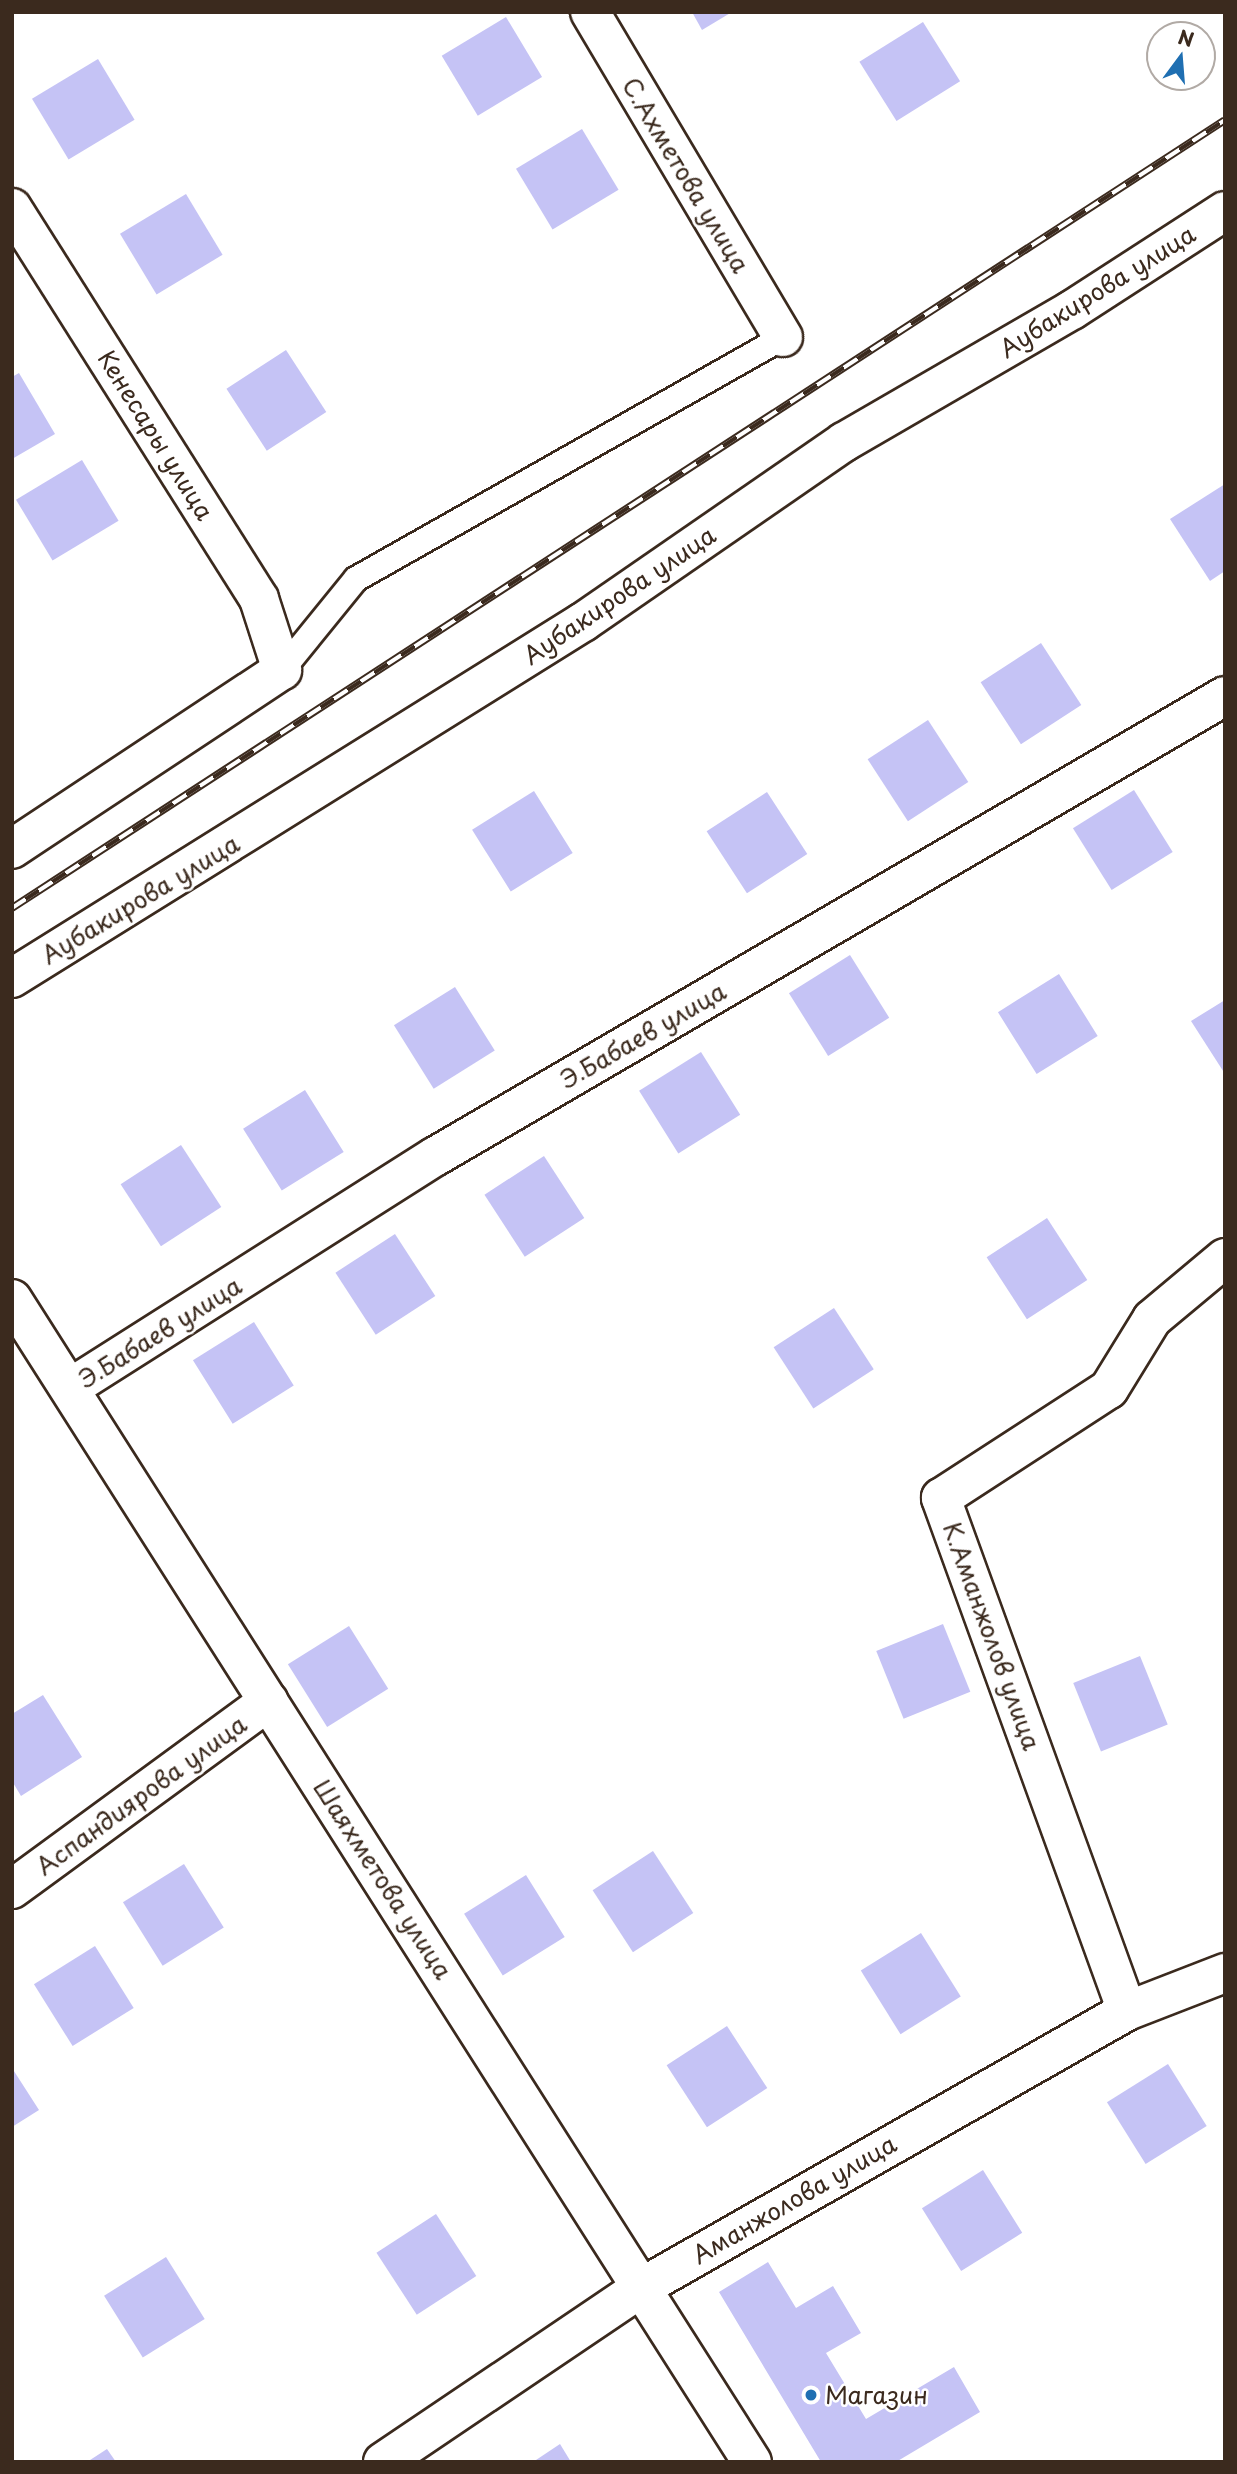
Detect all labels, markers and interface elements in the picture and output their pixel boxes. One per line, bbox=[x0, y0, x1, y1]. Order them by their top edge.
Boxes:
north arrow bbox=[1146, 21, 1216, 91]
text: N bbox=[1175, 22, 1197, 53]
street label: С.Ахметова улица bbox=[616, 72, 756, 278]
street label: Аубакирова улица bbox=[993, 219, 1201, 363]
street label: Кенесары улица bbox=[92, 345, 220, 525]
street label: Аубакирова улица bbox=[517, 520, 721, 670]
street label: Аубакирова улица bbox=[35, 828, 245, 970]
street label: Э.Бабаев улица bbox=[555, 976, 731, 1094]
street label: Э.Бабаев улица bbox=[73, 1270, 247, 1394]
street label: К.Аманжолов улица bbox=[937, 1518, 1047, 1754]
street label: Аспандиярова улица bbox=[30, 1709, 252, 1881]
street label: Шаяхметова улица bbox=[308, 1774, 458, 1984]
street label: Аманжолова улица bbox=[686, 2129, 902, 2269]
place label: Магазин bbox=[825, 2381, 928, 2409]
marker: Магазин bbox=[803, 2387, 819, 2403]

